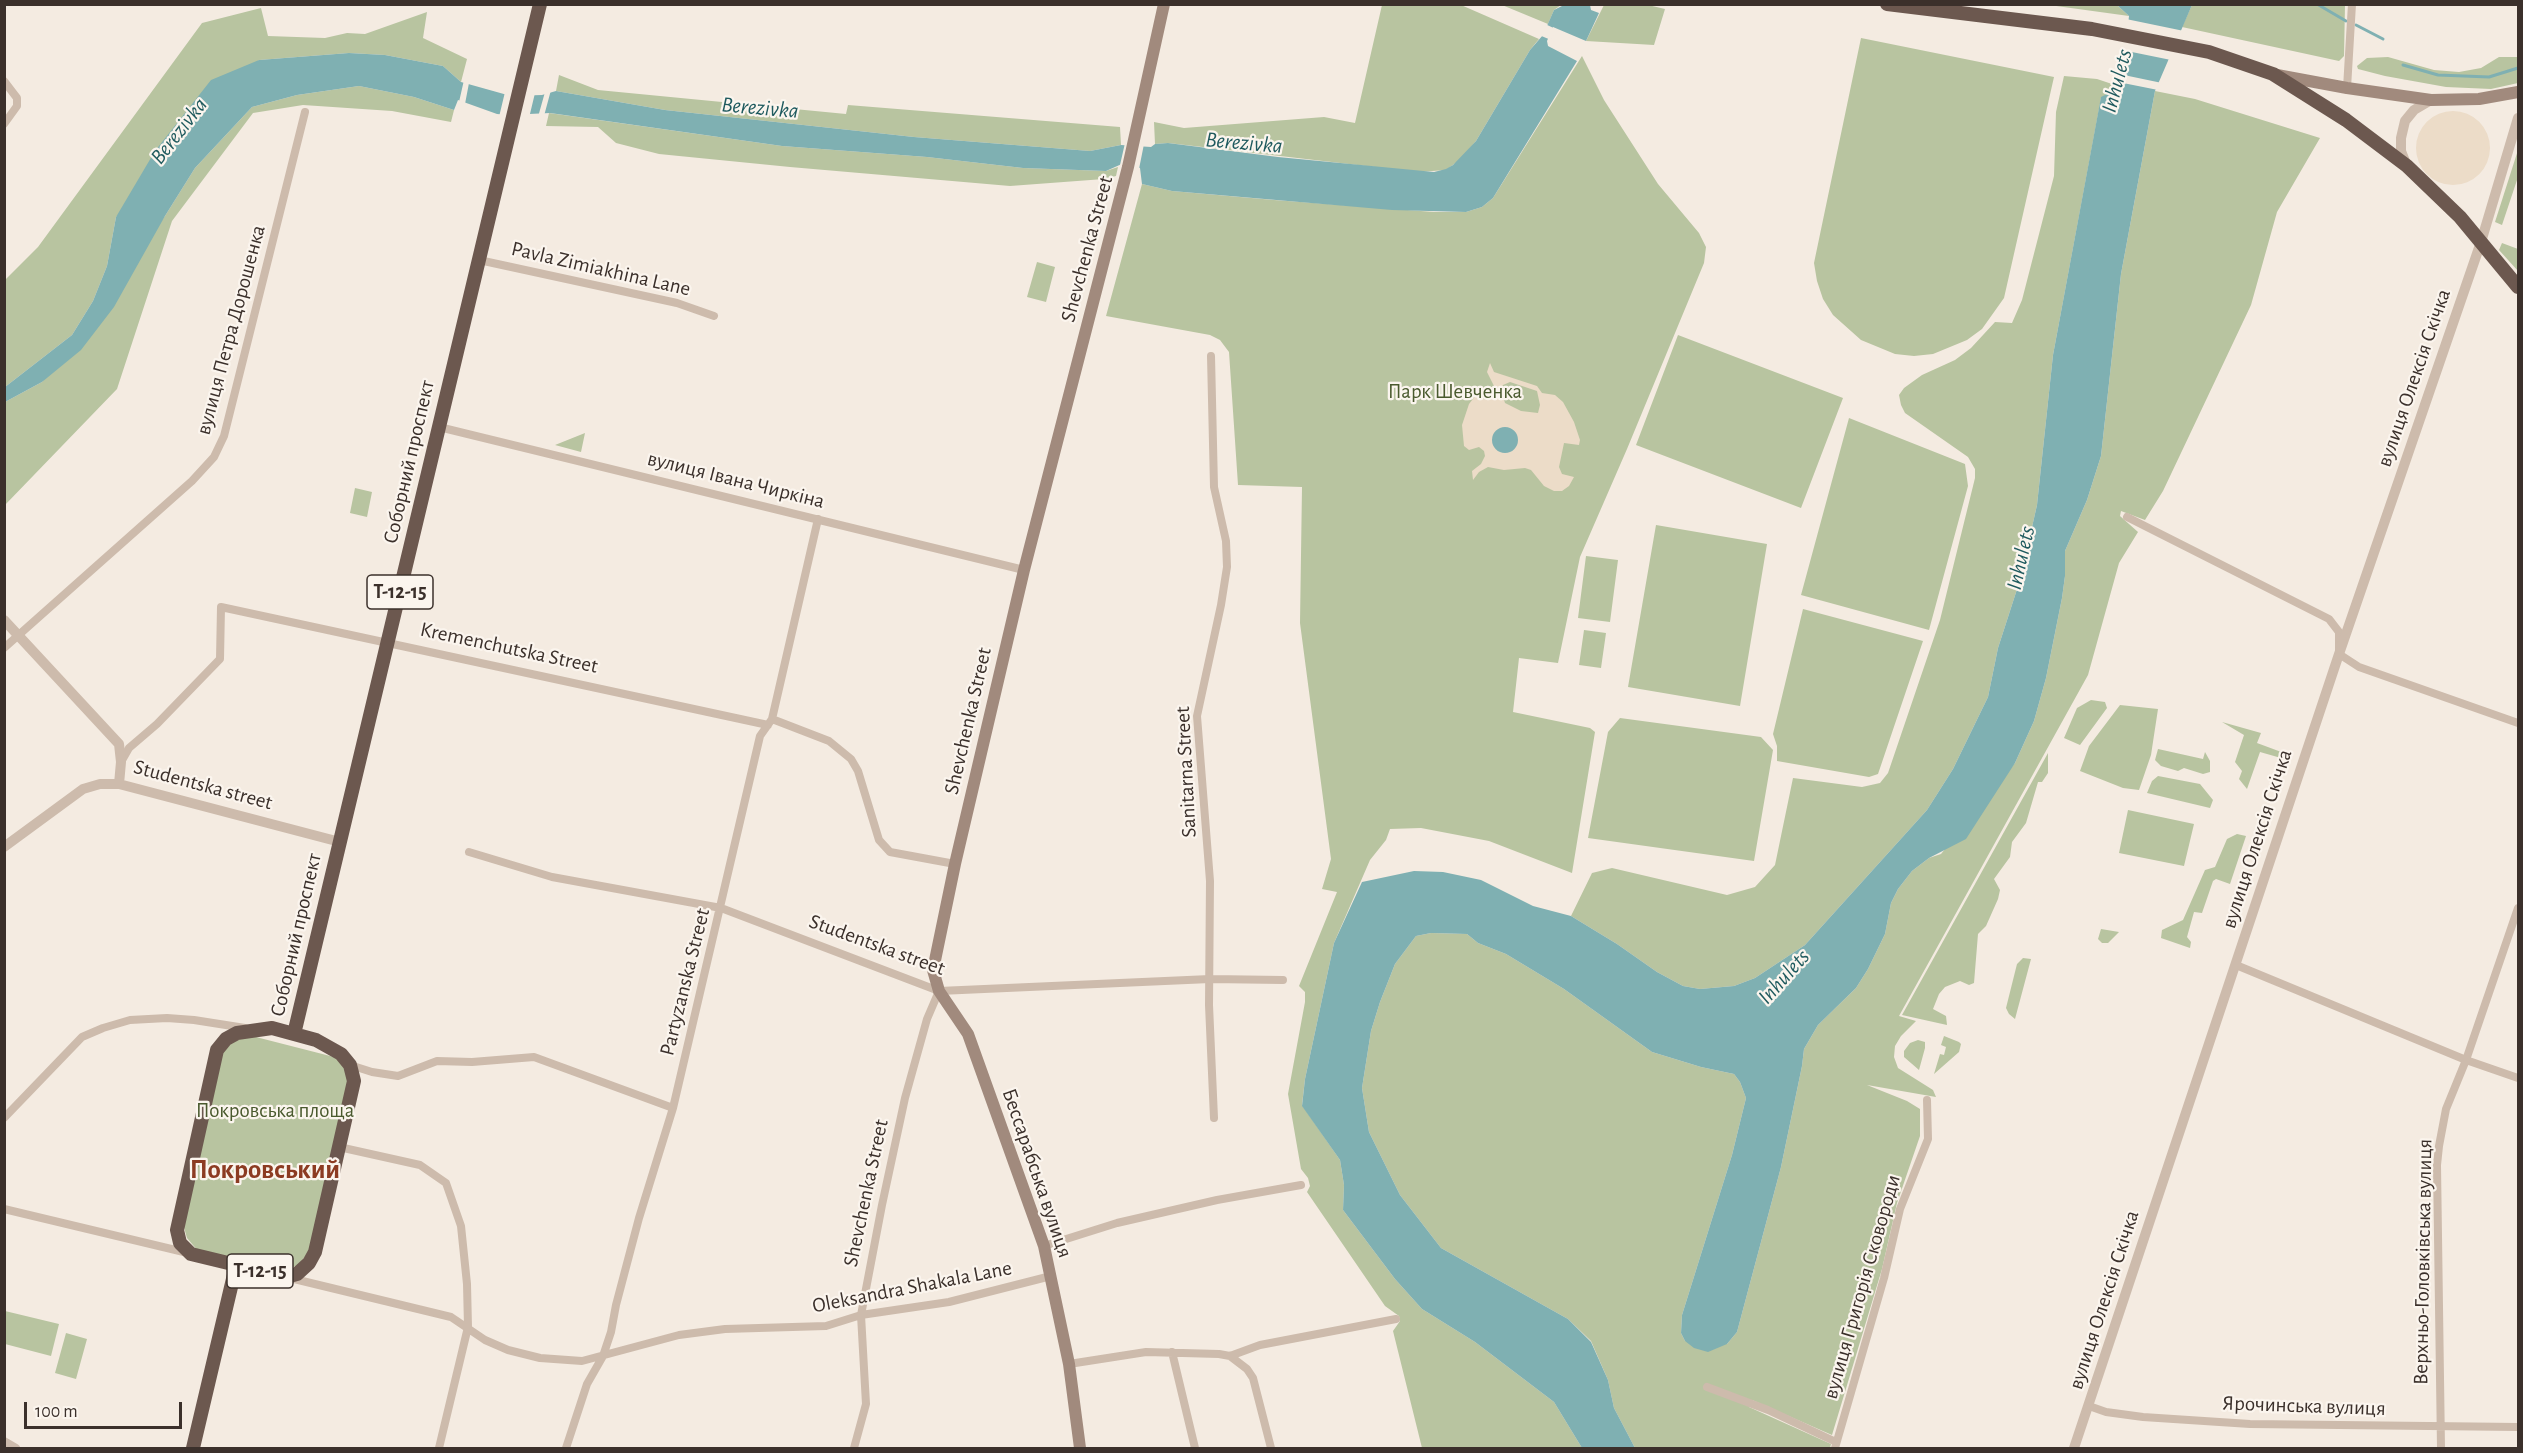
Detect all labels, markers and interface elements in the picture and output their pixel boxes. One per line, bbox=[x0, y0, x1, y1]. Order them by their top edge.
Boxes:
water label: Inhulets bbox=[2096, 46, 2138, 116]
water label: Berezivka bbox=[720, 91, 800, 125]
water label: Berezivka bbox=[145, 93, 213, 169]
water label: Berezivka bbox=[1204, 126, 1284, 160]
street label: Shevchenka Street bbox=[1055, 173, 1119, 325]
street label: вулиця Петра Дорошенка bbox=[191, 222, 271, 438]
street label: Pavla Zimiakhina Lane bbox=[509, 236, 693, 302]
street label: вулиця Олексія Скічка bbox=[2372, 286, 2456, 470]
street label: Соборний проспект bbox=[378, 378, 440, 546]
park label: Парк Шевченка bbox=[1388, 379, 1522, 405]
street label: вулиця Івана Чиркіна bbox=[645, 446, 827, 514]
water label: Inhulets bbox=[2001, 524, 2041, 592]
road number: Т-12-15 bbox=[367, 575, 433, 609]
street label: Kremenchutska Street bbox=[418, 617, 600, 679]
street label: Shevchenka Street bbox=[939, 645, 997, 797]
street label: Sanitarna Street bbox=[1170, 706, 1202, 838]
street label: вулиця Олексія Скічка bbox=[2216, 746, 2298, 932]
street label: Studentska street bbox=[131, 754, 275, 816]
street label: Соборний проспект bbox=[265, 851, 327, 1019]
street label: Partyzanska Street bbox=[655, 906, 715, 1058]
street label: Studentska street bbox=[806, 909, 948, 981]
water label: Inhulets bbox=[1753, 944, 1815, 1010]
street label: Бессарабська вулиця bbox=[996, 1085, 1078, 1261]
park label: Покровська площа bbox=[196, 1098, 354, 1124]
street label: Shevchenka Street bbox=[838, 1117, 894, 1269]
street label: Верхньо-Головківська вулиця bbox=[2408, 1139, 2438, 1385]
district label: Покровський bbox=[190, 1154, 340, 1186]
street label: вулиця Григорія Сковороди bbox=[1818, 1172, 1906, 1402]
street label: вулиця Олексія Скічка bbox=[2063, 1207, 2145, 1393]
road number: Т-12-15 bbox=[227, 1254, 293, 1288]
street label: Oleksandra Shakala Lane bbox=[810, 1255, 1014, 1319]
scale bar bbox=[27, 1390, 184, 1428]
street label: Ярочинська вулиця bbox=[2222, 1391, 2386, 1421]
text: 100 m bbox=[35, 1403, 78, 1421]

